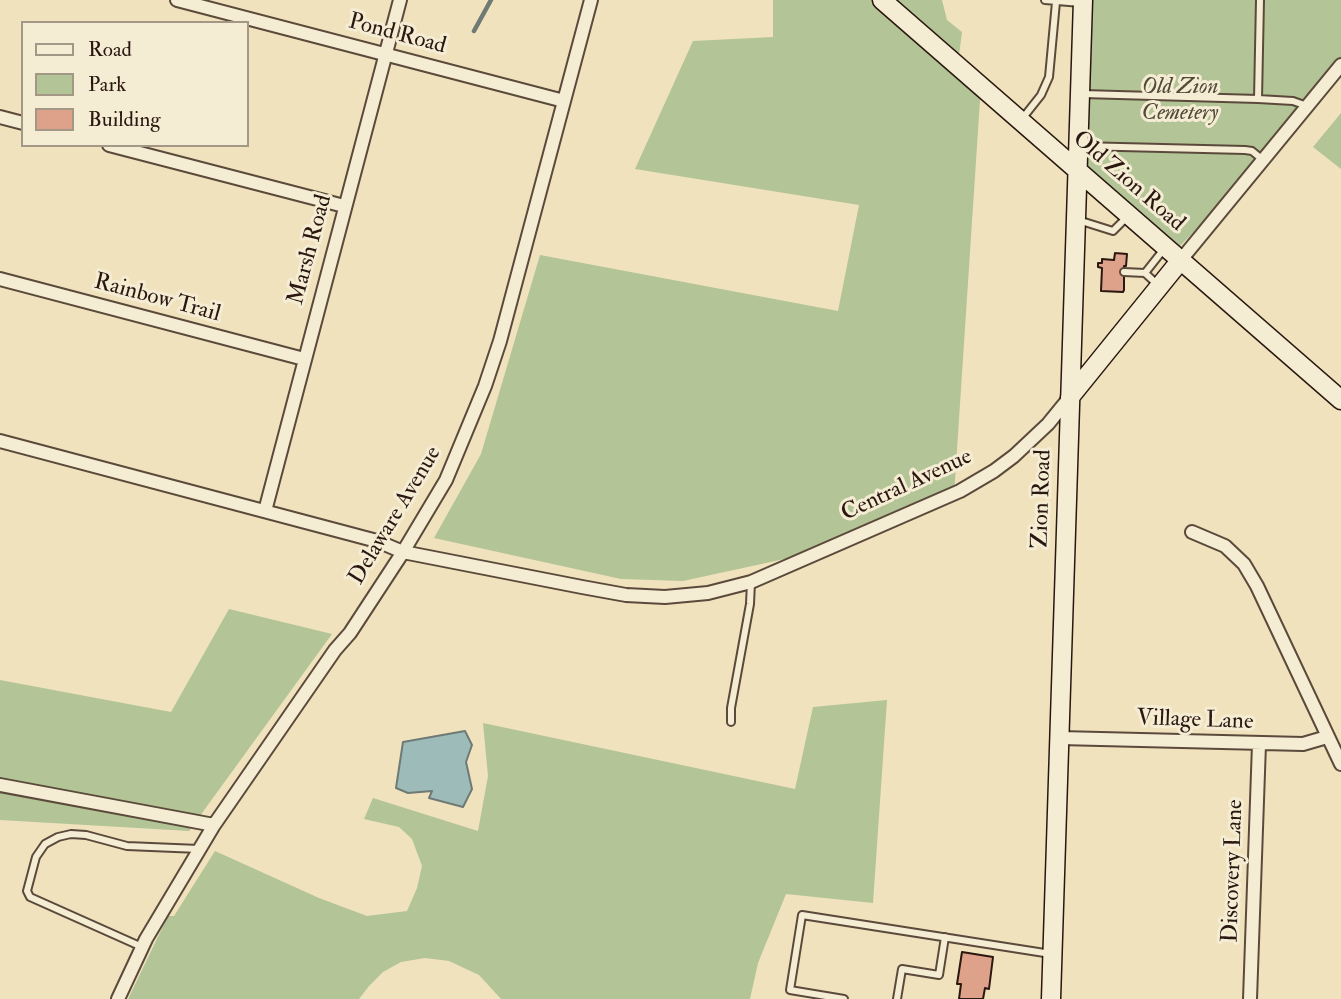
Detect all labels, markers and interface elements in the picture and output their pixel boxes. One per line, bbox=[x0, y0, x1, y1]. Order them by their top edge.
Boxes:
street label: Pond Road bbox=[345, 9, 449, 61]
legend bbox=[21, 21, 248, 147]
text: Road bbox=[88, 36, 132, 63]
text: Park bbox=[88, 71, 126, 98]
park label: Old Zion Cemetery bbox=[1142, 74, 1218, 128]
text: Building bbox=[88, 106, 161, 133]
street label: Old Zion Road bbox=[1066, 126, 1190, 238]
street label: Marsh Road bbox=[283, 192, 339, 308]
street label: Rainbow Trail bbox=[91, 269, 223, 329]
street label: Delaware Avenue bbox=[344, 442, 448, 590]
street label: Central Avenue bbox=[837, 444, 977, 528]
street label: Zion Road bbox=[1027, 449, 1059, 549]
street label: Village Lane bbox=[1136, 705, 1254, 737]
street label: Discovery Lane bbox=[1218, 799, 1250, 943]

